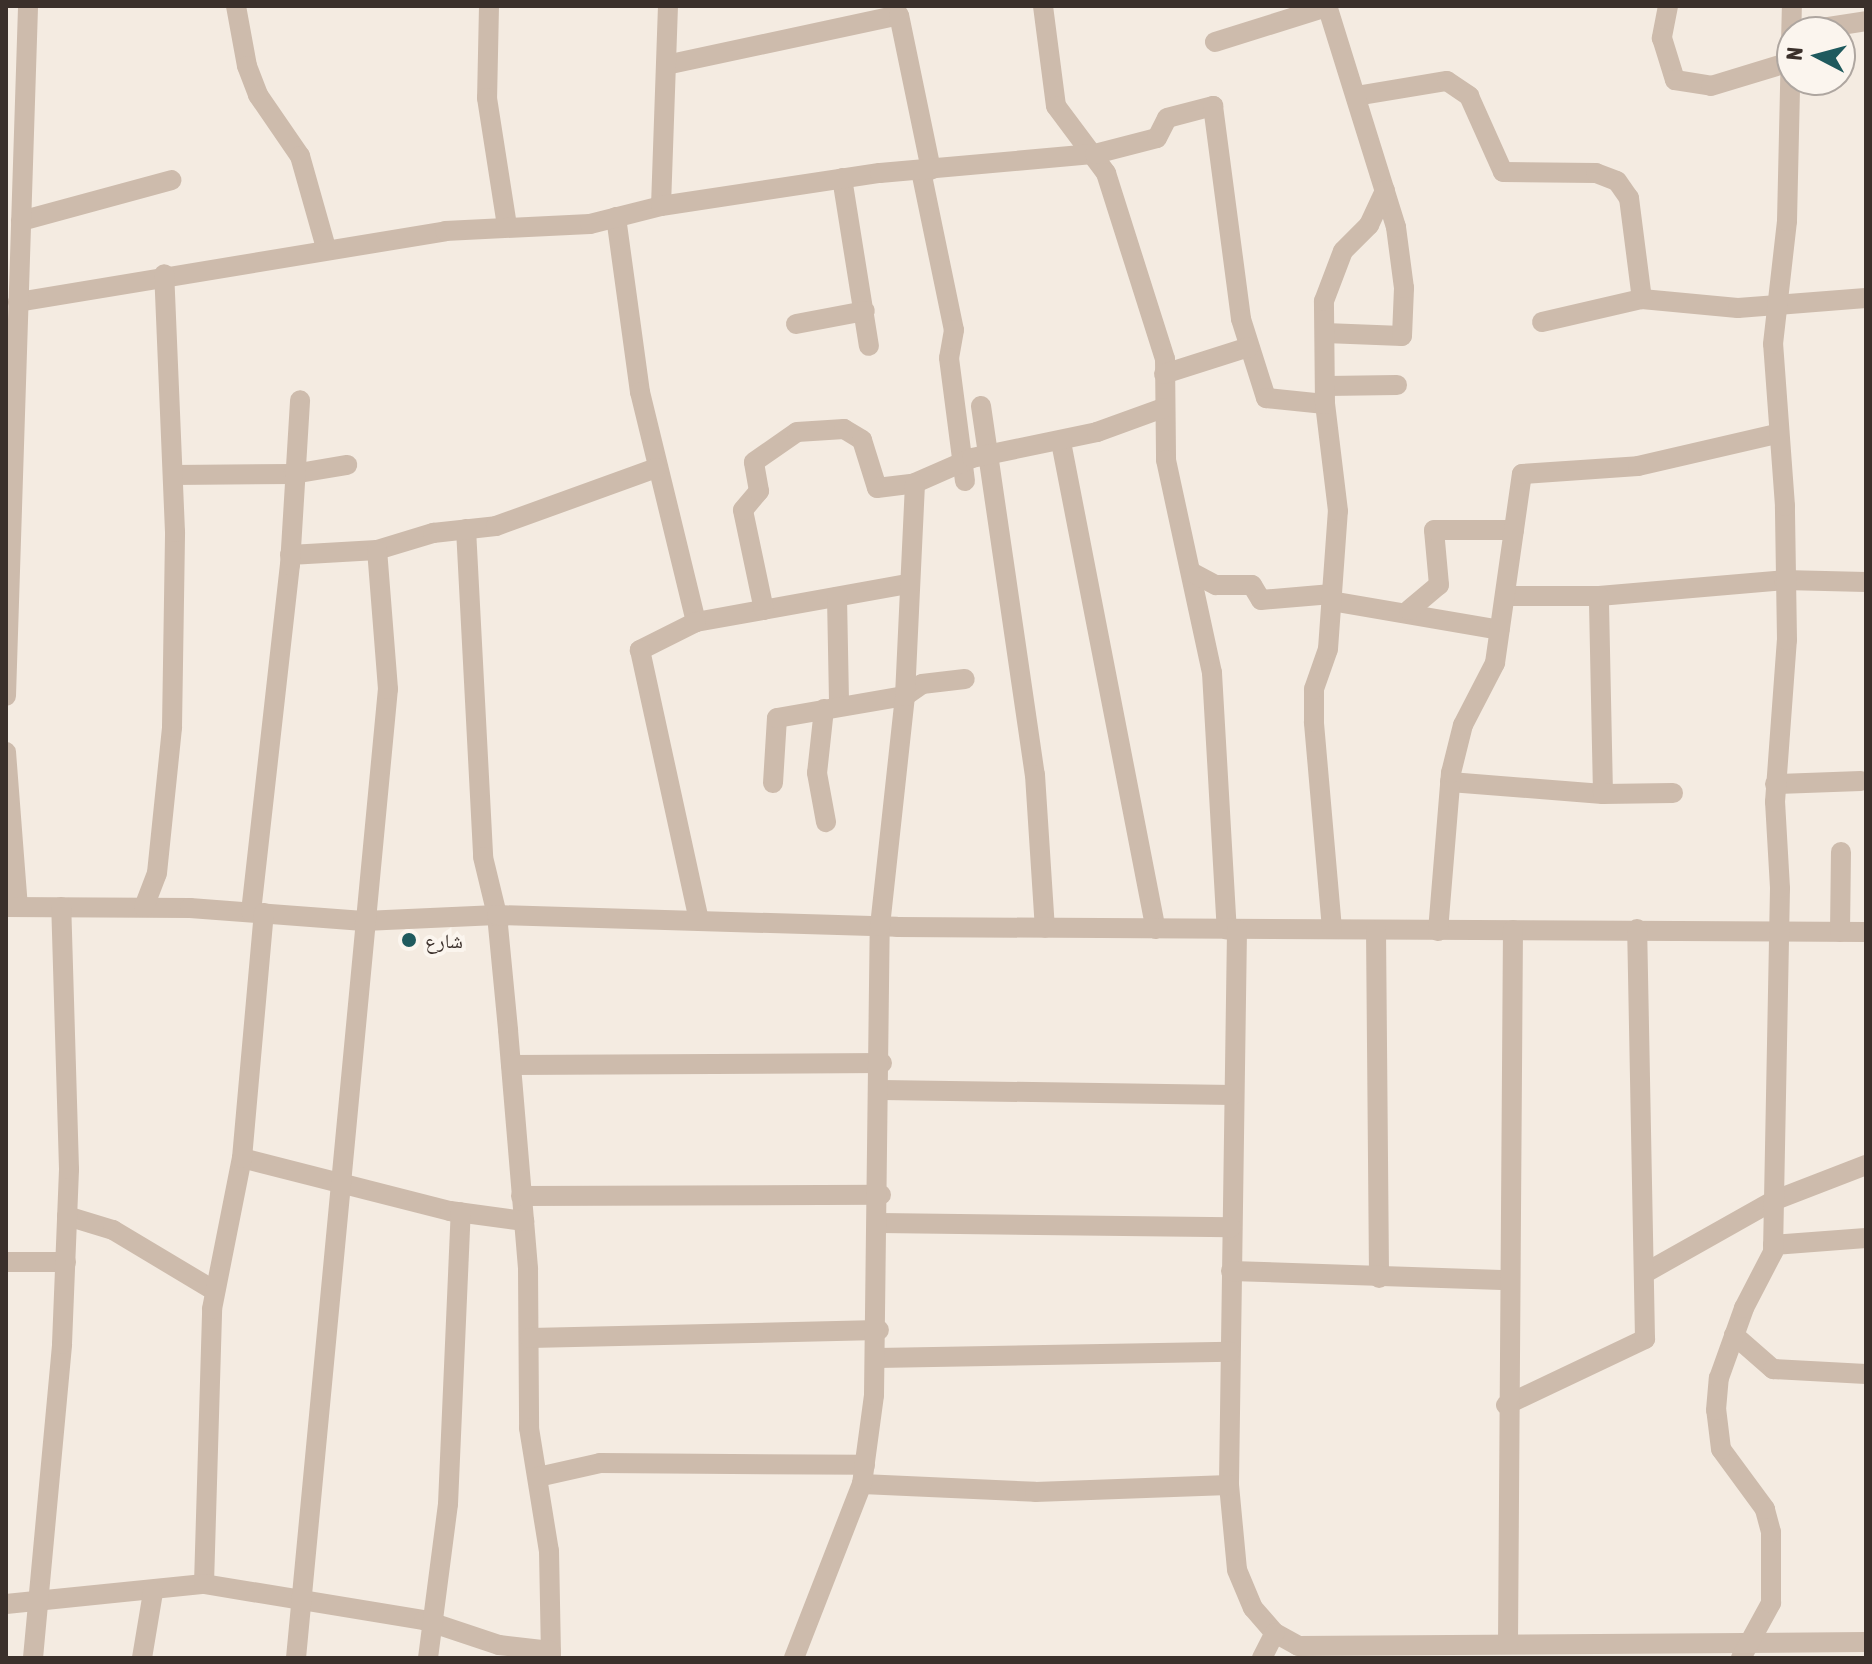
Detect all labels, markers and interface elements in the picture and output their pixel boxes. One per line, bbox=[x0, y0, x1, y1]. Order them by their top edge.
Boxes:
north arrow bbox=[1776, 16, 1856, 96]
text: N bbox=[1781, 46, 1808, 62]
place label: شارع bbox=[425, 928, 463, 952]
marker: شارع bbox=[400, 931, 418, 949]

